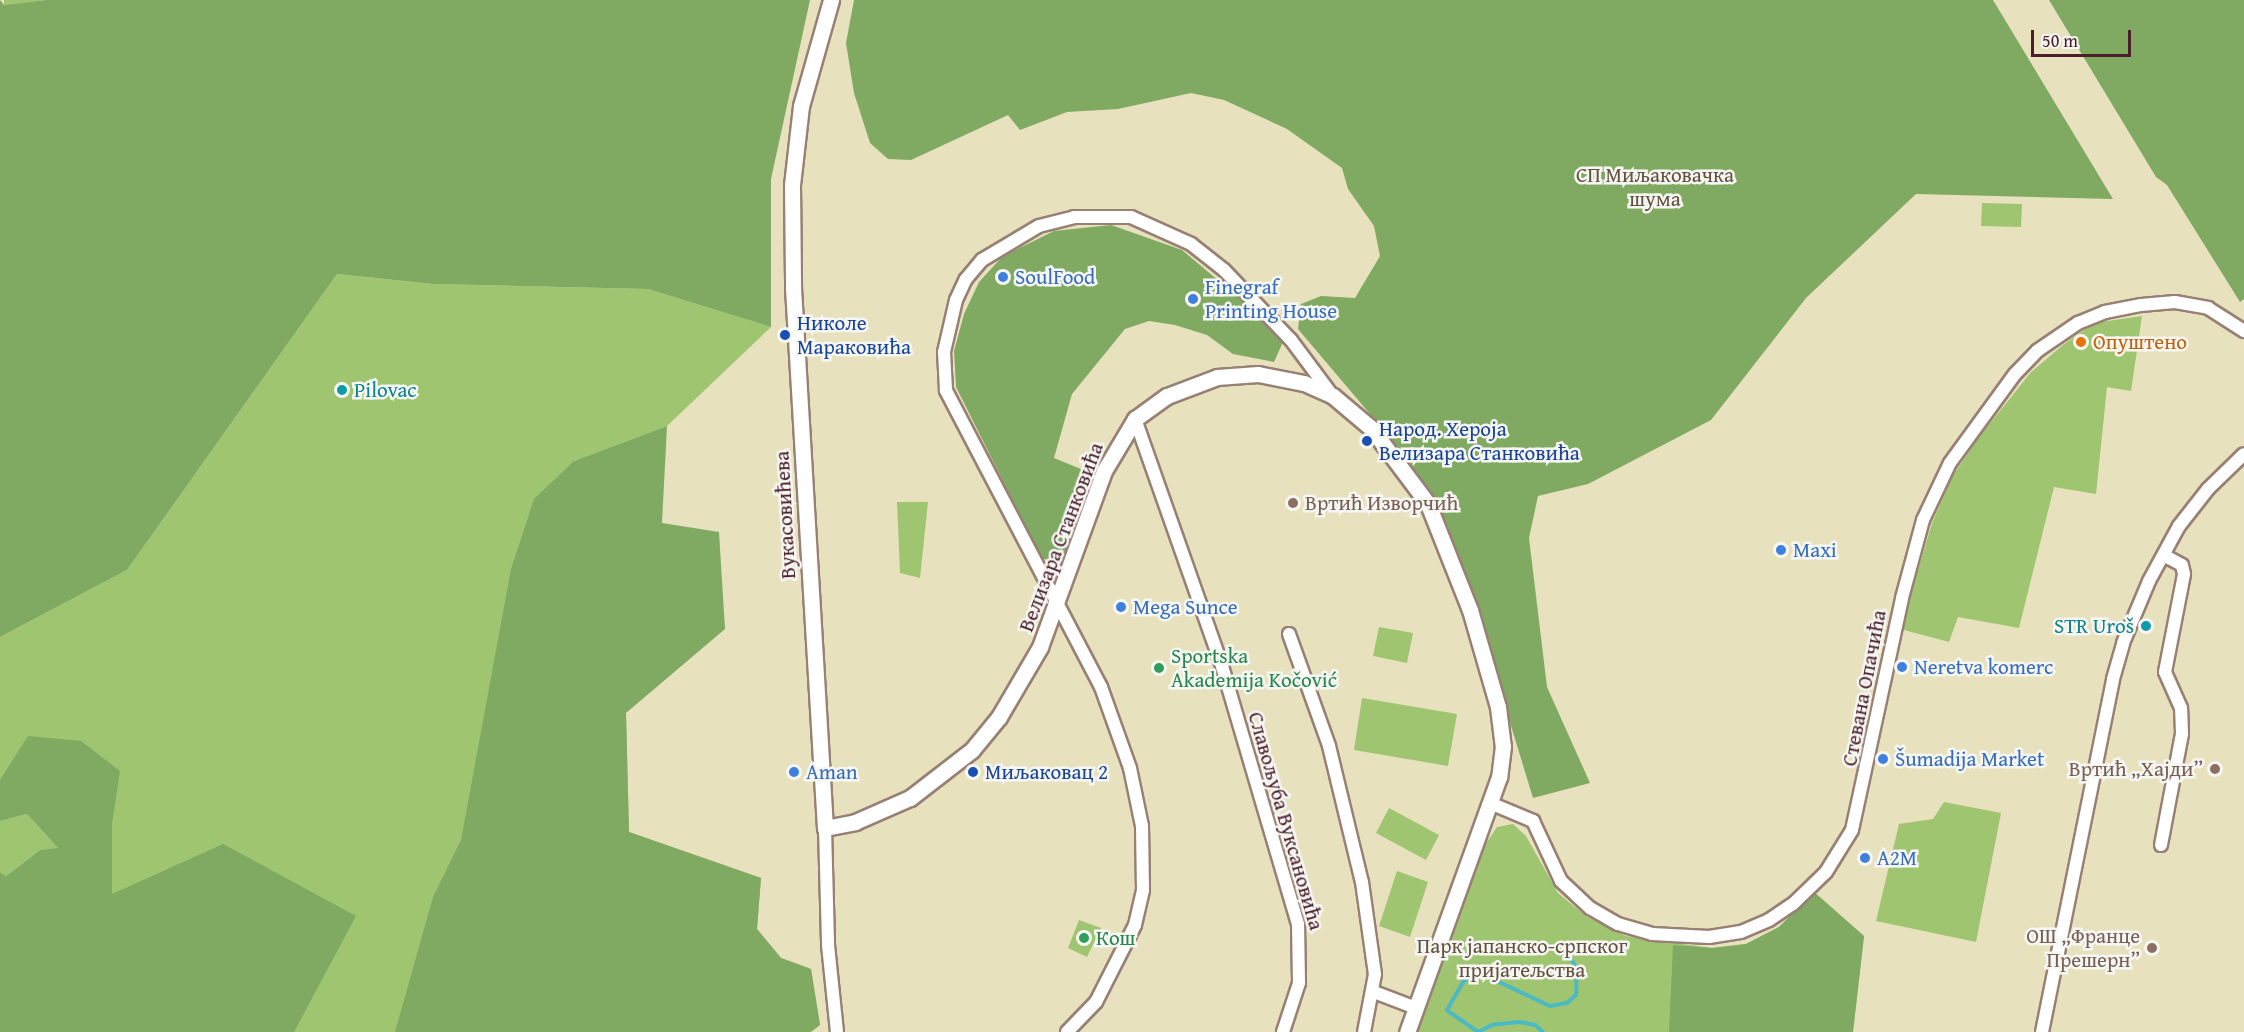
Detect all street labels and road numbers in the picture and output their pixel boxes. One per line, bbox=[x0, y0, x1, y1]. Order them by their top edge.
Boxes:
street label: Велизара Станковића bbox=[1013, 439, 1109, 635]
street label: Вукасовићева bbox=[769, 450, 801, 580]
street label: Стевана Опачића bbox=[1837, 608, 1891, 768]
street label: Славољуба Вуксановића bbox=[1243, 709, 1329, 933]

